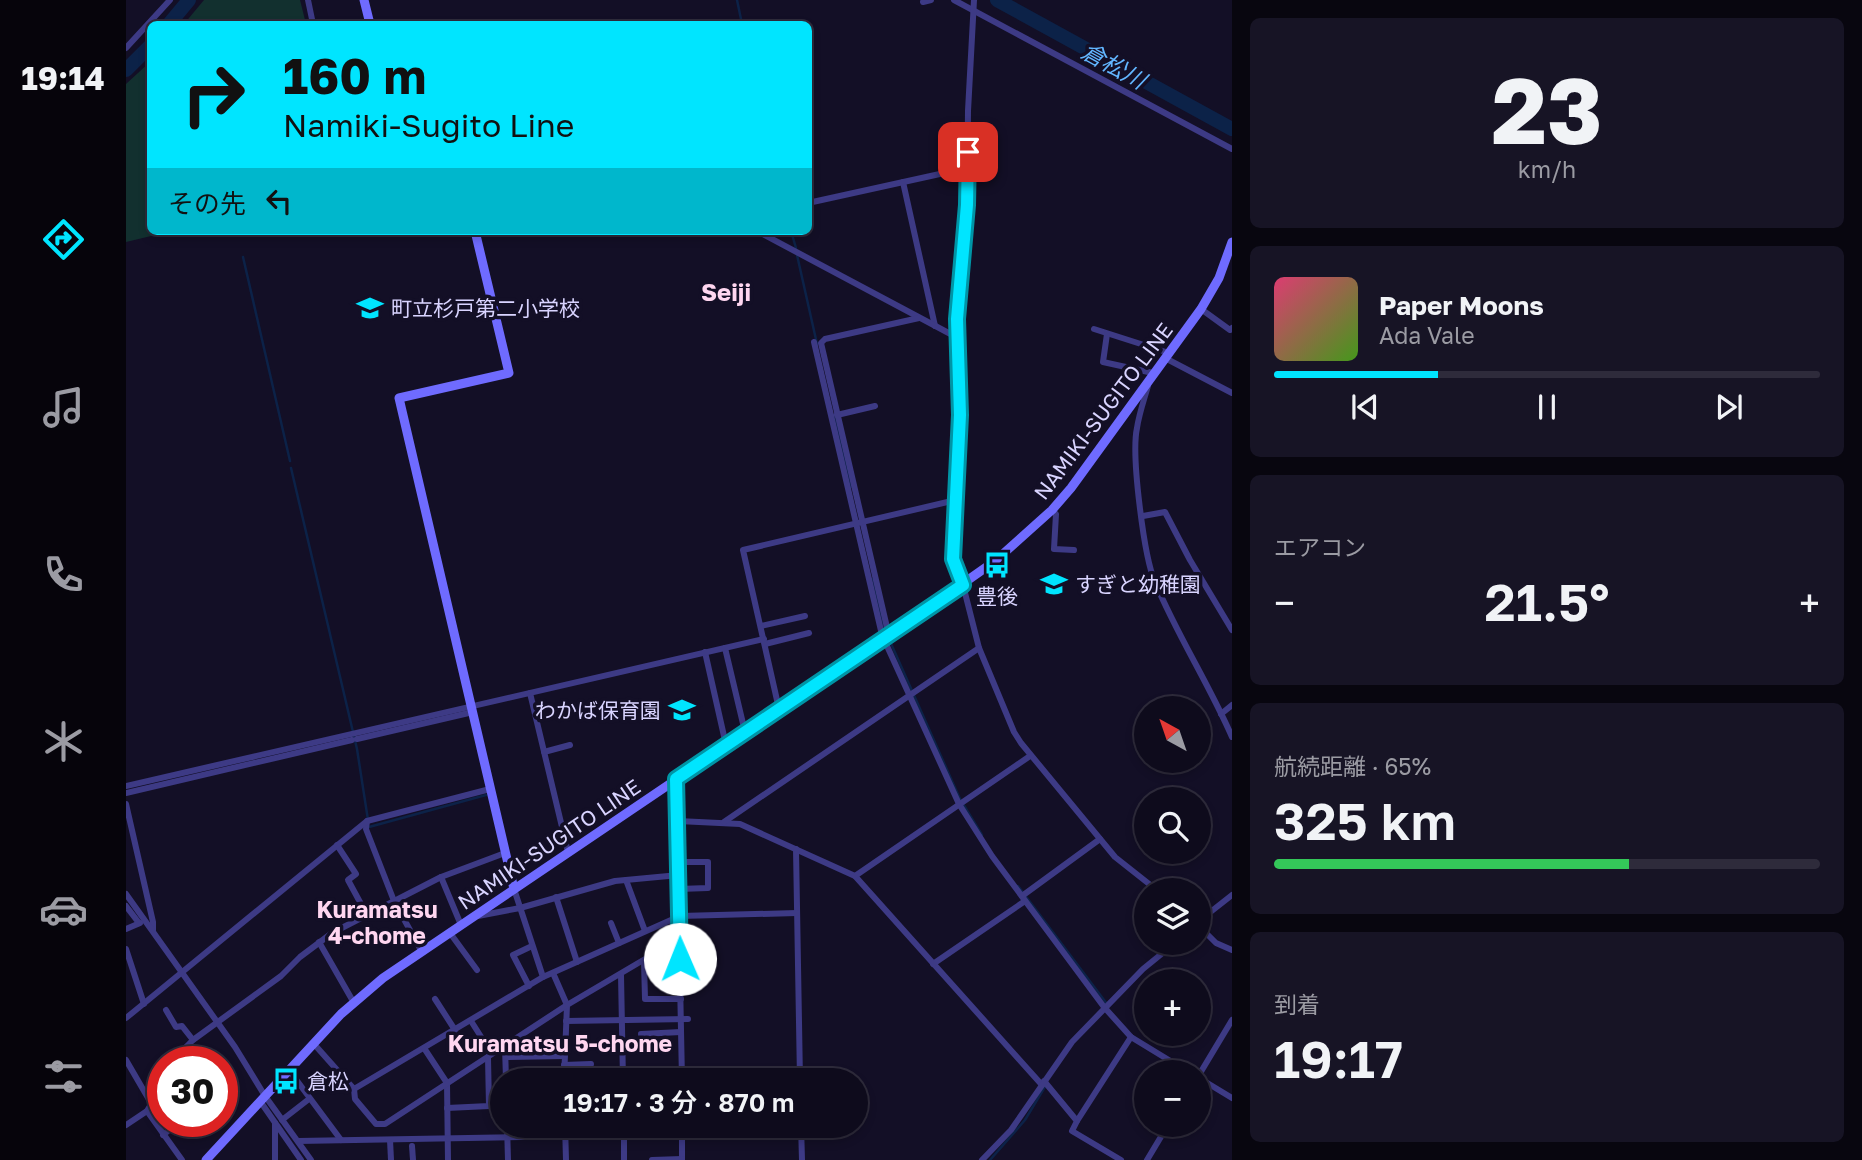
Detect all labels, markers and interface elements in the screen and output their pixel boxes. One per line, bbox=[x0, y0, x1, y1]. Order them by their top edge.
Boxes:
water label: 倉松川 bbox=[1077, 36, 1154, 95]
text: 160 m bbox=[283, 46, 426, 105]
icon: right bbox=[168, 49, 259, 140]
text: 23 bbox=[1491, 55, 1603, 164]
text: 19:14 bbox=[21, 59, 105, 97]
text: Namiki-Sugito Line bbox=[283, 106, 574, 144]
pin bbox=[938, 122, 998, 182]
icon: arrive bbox=[949, 133, 987, 171]
text: km/h bbox=[1518, 155, 1576, 183]
icon: left bbox=[260, 182, 298, 220]
text: その先 bbox=[168, 188, 246, 219]
icon: directions bbox=[39, 215, 88, 264]
district label: Seiji bbox=[701, 277, 751, 306]
text: Paper Moons bbox=[1379, 290, 1544, 321]
school or university icon: 町立杉戸第二小学校 bbox=[355, 293, 385, 323]
place label: 町立杉戸第二小学校 bbox=[391, 295, 580, 321]
street label: NAMIKI-SUGITO LINE bbox=[1028, 317, 1178, 505]
text: Ada Vale bbox=[1379, 321, 1475, 349]
icon: music bbox=[39, 383, 88, 432]
icon: previous bbox=[1346, 388, 1384, 426]
icon: pause bbox=[1528, 388, 1566, 426]
icon: next bbox=[1710, 388, 1748, 426]
text: エアコン bbox=[1274, 533, 1366, 561]
icon: phone bbox=[39, 550, 88, 599]
bus stop icon: 豊後 bbox=[982, 550, 1012, 580]
school or university icon: すぎと幼稚園 bbox=[1039, 569, 1069, 599]
text: 21.5° bbox=[1485, 570, 1609, 632]
place label: すぎと幼稚園 bbox=[1075, 571, 1201, 597]
text: − bbox=[1274, 580, 1295, 625]
text: + bbox=[1799, 580, 1820, 625]
place label: 豊後 bbox=[976, 583, 1018, 609]
school or university icon: わかば保育園 bbox=[667, 695, 697, 725]
north arrow bbox=[1134, 696, 1211, 774]
map controls bbox=[1134, 696, 1211, 1137]
place label: わかば保育園 bbox=[535, 697, 661, 723]
icon: climate bbox=[39, 717, 88, 766]
text: 航続距離 · 65% bbox=[1274, 752, 1431, 780]
street label: NAMIKI-SUGITO LINE bbox=[453, 773, 645, 915]
button: search bbox=[1134, 787, 1211, 864]
text: 325 km bbox=[1274, 789, 1456, 851]
button: layers bbox=[1134, 878, 1211, 955]
icon: car bbox=[39, 885, 88, 934]
district label: Kuramatsu 4-chome bbox=[316, 895, 438, 949]
position arrow bbox=[643, 922, 717, 996]
button: + bbox=[1134, 969, 1211, 1046]
text: 到着 bbox=[1274, 990, 1320, 1018]
text: 19:17 bbox=[1274, 1027, 1403, 1089]
district label: Kuramatsu 5-chome bbox=[448, 1029, 672, 1057]
speed limit sign: 30 bbox=[147, 1046, 238, 1137]
icon: filters bbox=[39, 1052, 88, 1101]
button: − bbox=[1134, 1060, 1211, 1137]
bus stop icon: 倉松 bbox=[271, 1066, 301, 1096]
place label: 倉松 bbox=[307, 1068, 349, 1094]
text: 19:17 · 3 分 · 870 m bbox=[563, 1087, 795, 1118]

